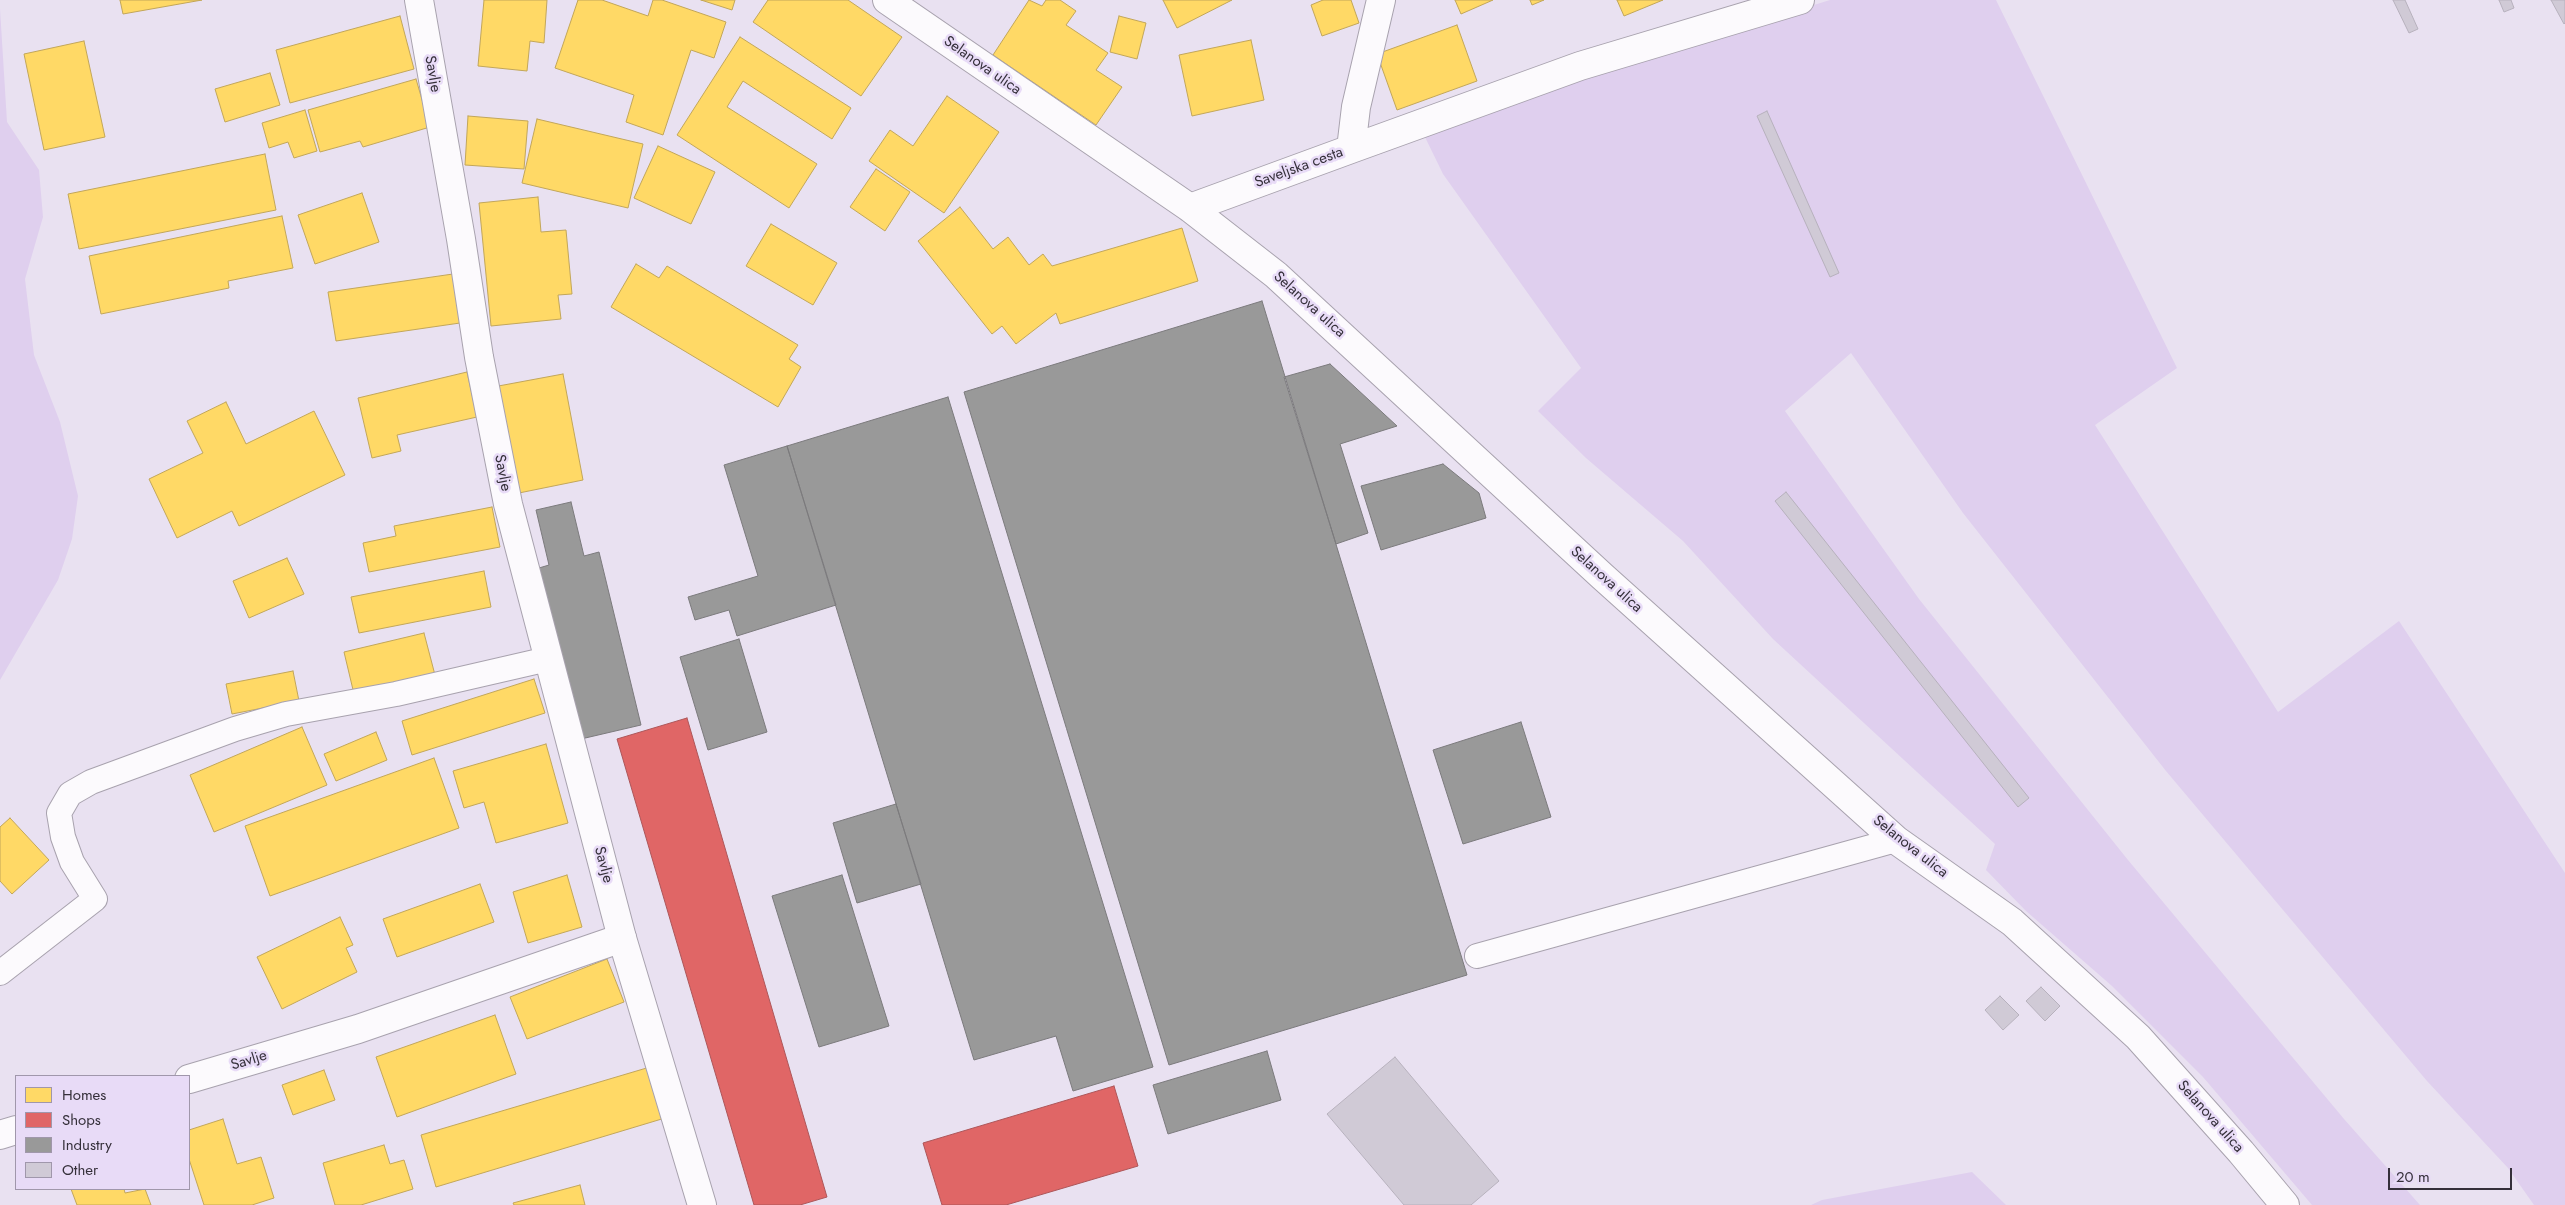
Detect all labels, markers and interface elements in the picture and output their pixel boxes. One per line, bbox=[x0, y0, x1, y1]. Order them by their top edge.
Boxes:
street label: Selanova ulica bbox=[940, 33, 1024, 99]
street label: Savlje bbox=[420, 54, 444, 94]
street label: Saveljska cesta bbox=[1252, 144, 1346, 192]
street label: Selanova ulica bbox=[1269, 268, 1349, 342]
street label: Savlje bbox=[490, 453, 514, 493]
street label: Selanova ulica bbox=[1566, 543, 1646, 617]
street label: Selanova ulica bbox=[1869, 812, 1951, 882]
street label: Savlje bbox=[590, 845, 616, 885]
street label: Savlje bbox=[229, 1047, 269, 1075]
legend bbox=[15, 1075, 190, 1190]
street label: Selanova ulica bbox=[2173, 1077, 2247, 1157]
text: Homes bbox=[62, 1084, 106, 1106]
text: Shops bbox=[62, 1109, 101, 1131]
text: Industry bbox=[62, 1134, 112, 1156]
scale bar bbox=[2390, 1158, 2514, 1190]
text: Other bbox=[62, 1159, 98, 1181]
text: 20 m bbox=[2396, 1166, 2430, 1188]

